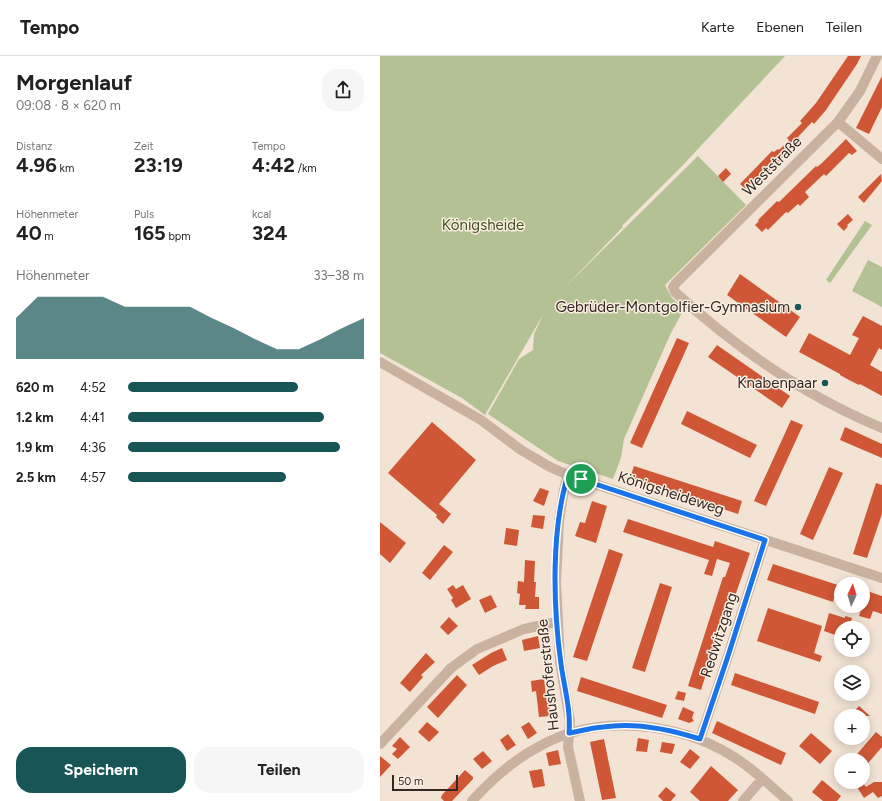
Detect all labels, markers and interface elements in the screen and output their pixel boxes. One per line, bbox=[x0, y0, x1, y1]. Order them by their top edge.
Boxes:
text: Tempo bbox=[20, 16, 79, 39]
text: Karte bbox=[701, 19, 734, 36]
text: Ebenen bbox=[756, 19, 804, 36]
text: Teilen bbox=[826, 19, 862, 36]
text: Morgenlauf bbox=[16, 69, 132, 96]
button: share bbox=[322, 69, 364, 111]
text: 09:08 · 8 × 620 m bbox=[16, 98, 121, 113]
street label: Weststraße bbox=[739, 133, 805, 199]
text: Distanz bbox=[16, 140, 53, 153]
text: Zeit bbox=[134, 140, 154, 153]
text: Tempo bbox=[252, 140, 286, 153]
text: 4.96 bbox=[16, 153, 57, 177]
text: 23:19 bbox=[134, 153, 183, 177]
text: 4:42 bbox=[252, 153, 295, 177]
text: km bbox=[57, 162, 74, 175]
text: /km bbox=[295, 162, 317, 175]
text: Höhenmeter bbox=[16, 208, 78, 221]
text: Puls bbox=[134, 208, 154, 221]
text: kcal bbox=[252, 208, 271, 221]
park label: Königsheide bbox=[442, 216, 524, 234]
text: 40 bbox=[16, 221, 42, 245]
text: 165 bbox=[134, 221, 166, 245]
text: 324 bbox=[252, 221, 287, 245]
text: m bbox=[42, 230, 54, 243]
text: bpm bbox=[166, 230, 191, 243]
text: Höhenmeter bbox=[16, 268, 89, 283]
text: 33–38 m bbox=[313, 268, 364, 283]
place label: Gebrüder-Montgolfier-Gymnasium bbox=[555, 298, 790, 316]
marker: Gebrüder-Montgolfier-Gymnasium bbox=[793, 302, 803, 312]
place label: Knabenpaar bbox=[737, 374, 817, 392]
marker: Knabenpaar bbox=[820, 378, 830, 388]
text: 620 m bbox=[16, 380, 54, 395]
text: 4:52 bbox=[80, 380, 106, 395]
text: 1.2 km bbox=[16, 410, 54, 425]
text: 4:41 bbox=[80, 410, 105, 425]
text: 1.9 km bbox=[16, 440, 54, 455]
text: 4:36 bbox=[80, 440, 106, 455]
pin bbox=[564, 462, 598, 496]
street label: Königsheideweg bbox=[616, 467, 726, 519]
icon: arrive bbox=[570, 468, 592, 490]
text: 2.5 km bbox=[16, 470, 56, 485]
text: 4:57 bbox=[80, 470, 106, 485]
north arrow bbox=[834, 577, 870, 613]
map controls bbox=[834, 577, 870, 789]
street label: Redwitzgang bbox=[697, 590, 741, 680]
street label: Haushoferstraße bbox=[533, 618, 563, 732]
button: locate bbox=[834, 621, 870, 657]
button: layers bbox=[834, 665, 870, 701]
button: + bbox=[834, 709, 870, 745]
button: Speichern bbox=[16, 747, 186, 793]
button: Teilen bbox=[194, 747, 364, 793]
button: − bbox=[834, 753, 870, 789]
scale bar bbox=[392, 773, 458, 792]
text: 50 m bbox=[398, 775, 423, 788]

